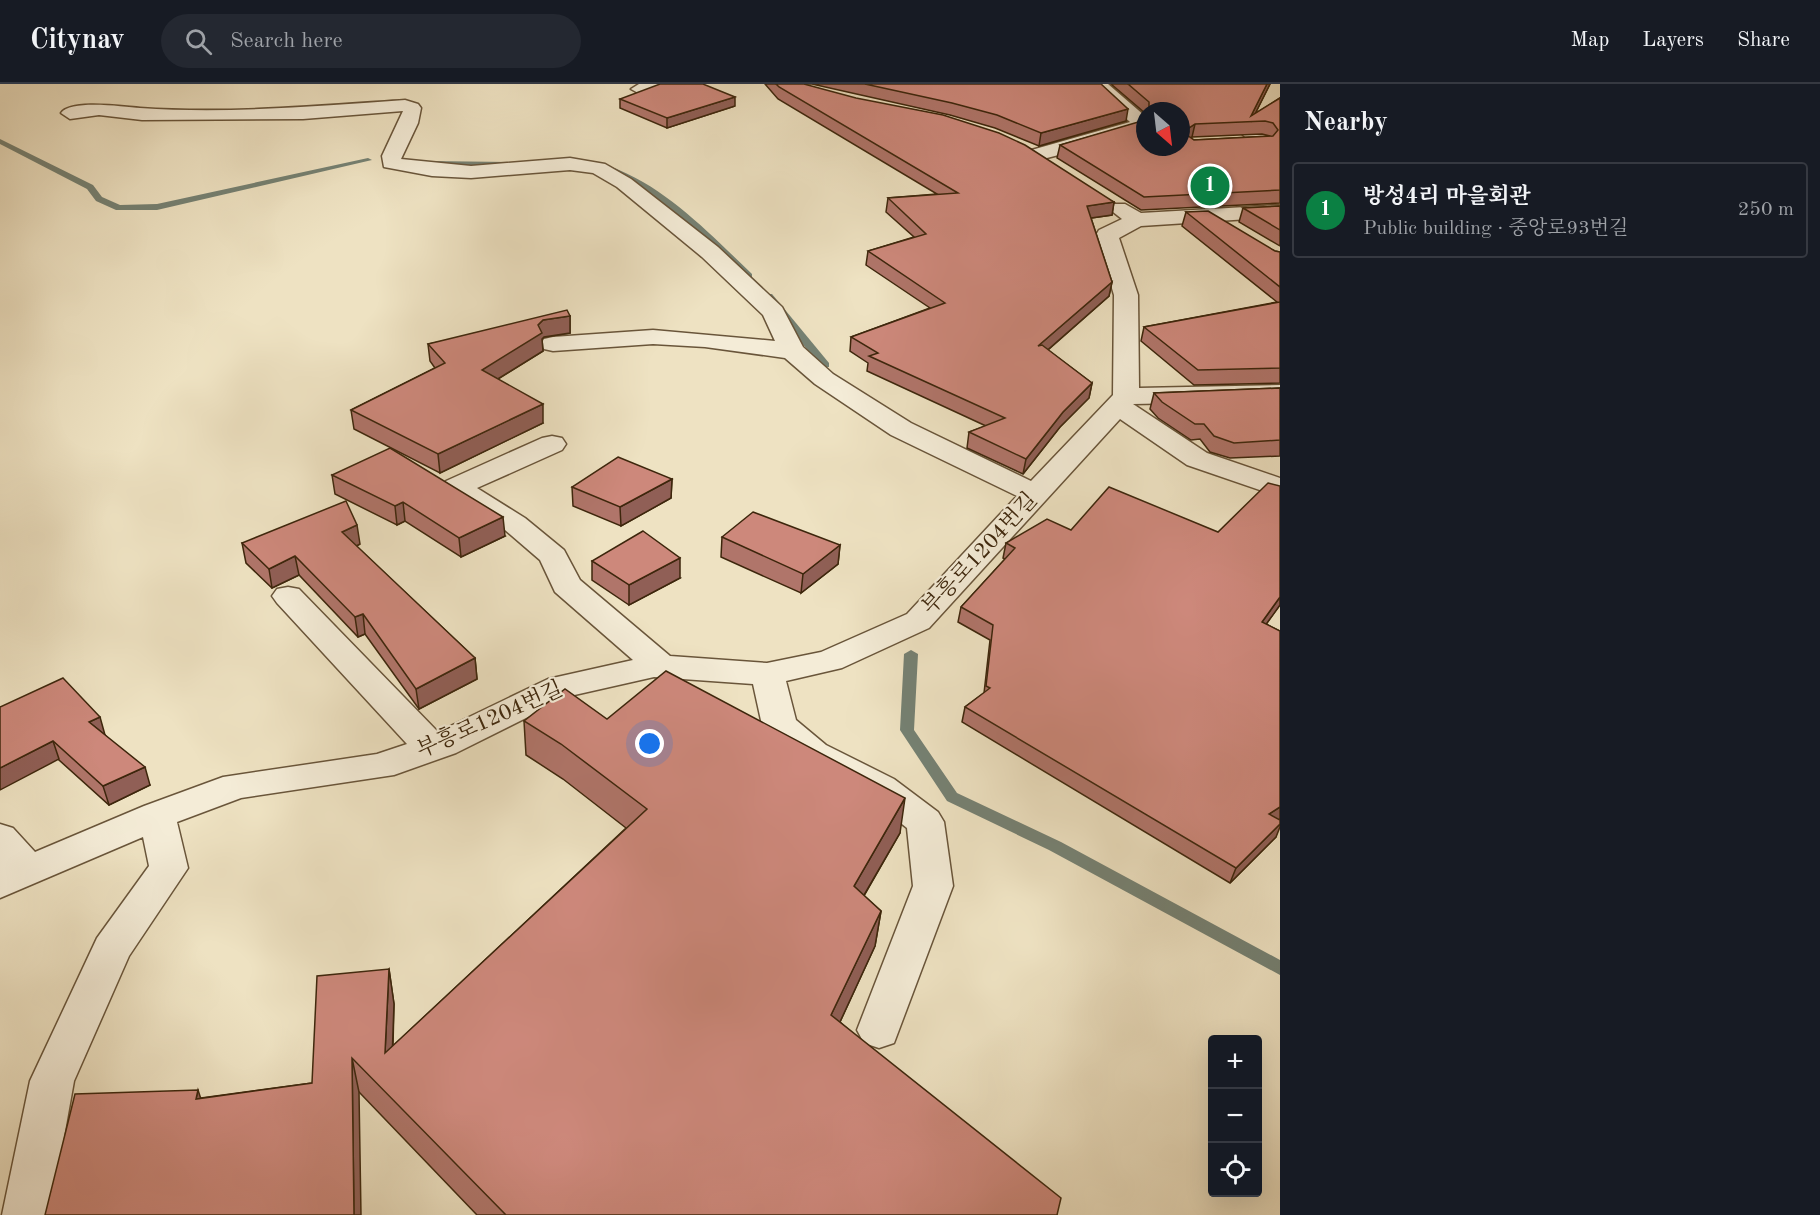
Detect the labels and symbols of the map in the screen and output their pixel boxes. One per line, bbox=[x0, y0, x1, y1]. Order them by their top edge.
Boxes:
north arrow bbox=[1136, 102, 1190, 156]
pin: 1 bbox=[1190, 164, 1230, 208]
street label: 부흥로1204번길 bbox=[917, 488, 1042, 619]
street label: 부흥로1204번길 bbox=[413, 676, 566, 762]
your location bbox=[635, 729, 664, 758]

